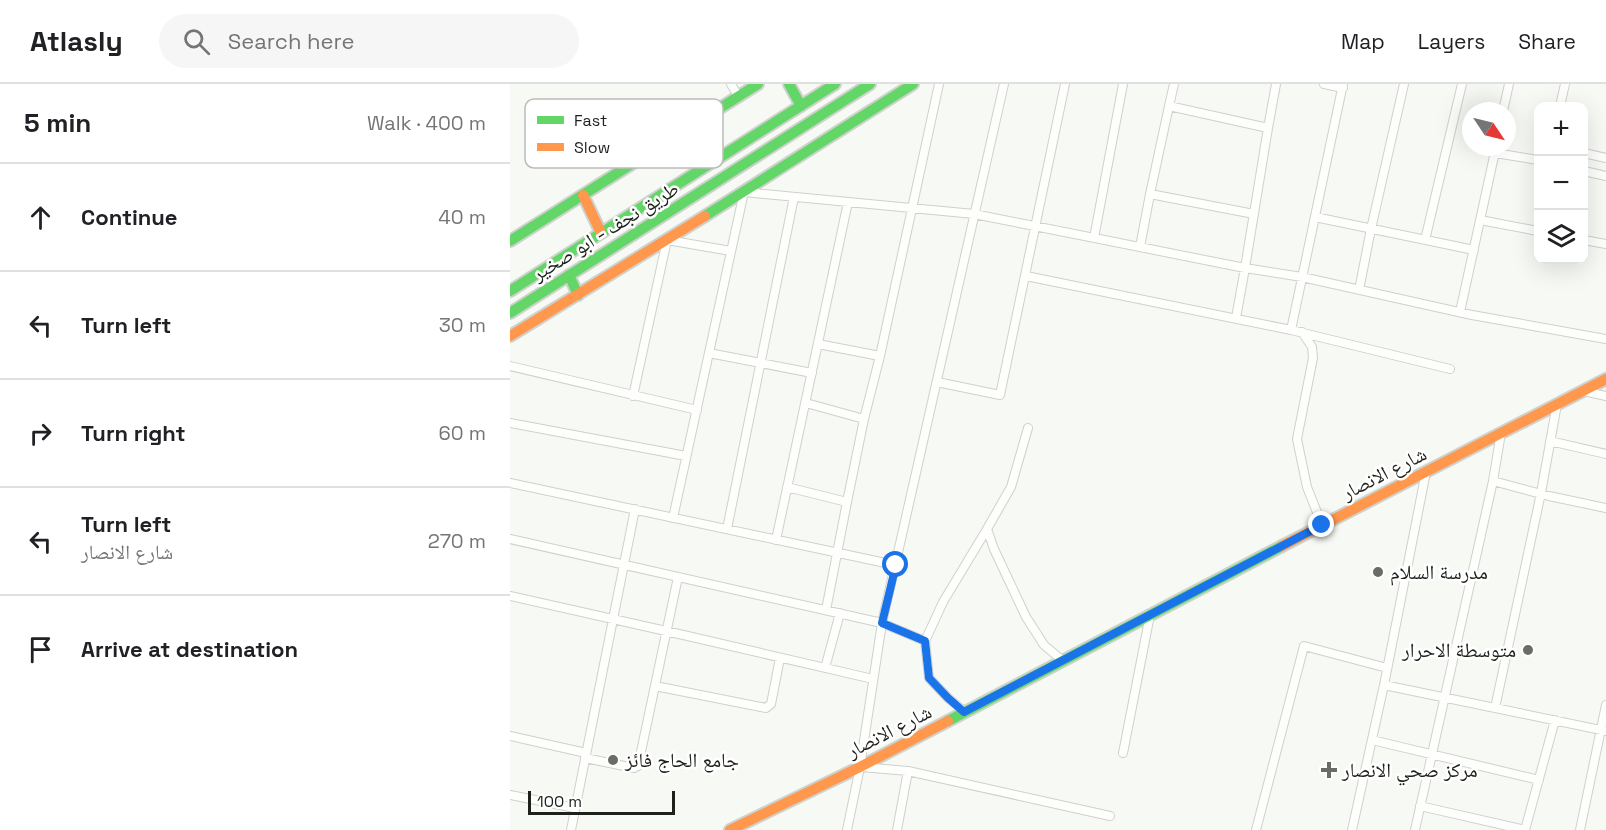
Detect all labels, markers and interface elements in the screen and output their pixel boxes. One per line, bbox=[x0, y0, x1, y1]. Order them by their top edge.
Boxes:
search box bbox=[159, 14, 579, 68]
text: Atlasly bbox=[30, 23, 123, 59]
icon: search bbox=[180, 25, 213, 58]
text: Search here bbox=[228, 27, 354, 55]
text: Map bbox=[1341, 28, 1385, 55]
text: Layers bbox=[1418, 28, 1485, 55]
text: Share bbox=[1518, 28, 1576, 55]
legend bbox=[525, 99, 723, 168]
north arrow bbox=[1462, 102, 1516, 156]
map controls bbox=[1534, 102, 1588, 264]
button: + bbox=[1534, 102, 1588, 156]
text: 5 min bbox=[24, 106, 91, 140]
text: Walk · 400 m bbox=[367, 110, 486, 136]
text: Fast bbox=[574, 110, 607, 131]
text: Slow bbox=[574, 137, 610, 158]
button: − bbox=[1534, 156, 1588, 210]
street label: طريق نجف - ابو صخير bbox=[526, 175, 683, 287]
icon: ahead bbox=[24, 201, 57, 234]
text: Continue bbox=[81, 203, 177, 231]
text: 40 m bbox=[438, 204, 486, 230]
button: layers bbox=[1534, 210, 1588, 264]
icon: left bbox=[24, 309, 57, 342]
text: Turn left bbox=[81, 311, 171, 339]
text: 30 m bbox=[439, 312, 486, 338]
icon: right bbox=[24, 417, 57, 450]
text: Turn right bbox=[81, 419, 186, 447]
text: 60 m bbox=[439, 420, 486, 446]
street label: شارع الانصار bbox=[1336, 441, 1431, 506]
text: Turn left bbox=[81, 510, 171, 538]
route end bbox=[1308, 511, 1334, 537]
icon: left bbox=[24, 525, 57, 558]
text: 270 m bbox=[428, 528, 486, 554]
text: شارع الانصار bbox=[81, 539, 173, 565]
route start bbox=[882, 551, 908, 577]
place label: مدرسة السلام bbox=[1390, 559, 1488, 586]
marker: مدرسة السلام bbox=[1371, 565, 1385, 579]
icon: arrive bbox=[24, 633, 57, 666]
text: Arrive at destination bbox=[81, 635, 298, 663]
place label: متوسطة الاحرار bbox=[1401, 637, 1516, 663]
marker: متوسطة الاحرار bbox=[1521, 643, 1535, 657]
street label: شارع الانصار bbox=[841, 699, 936, 764]
place label: جامع الحاج فائز bbox=[624, 747, 739, 773]
marker: جامع الحاج فائز bbox=[606, 753, 620, 767]
place label: مركز صحي الانصار bbox=[1341, 757, 1478, 786]
marker: مركز صحي الانصار bbox=[1320, 761, 1338, 779]
scale bar bbox=[528, 788, 675, 816]
text: 100 m bbox=[537, 791, 582, 812]

